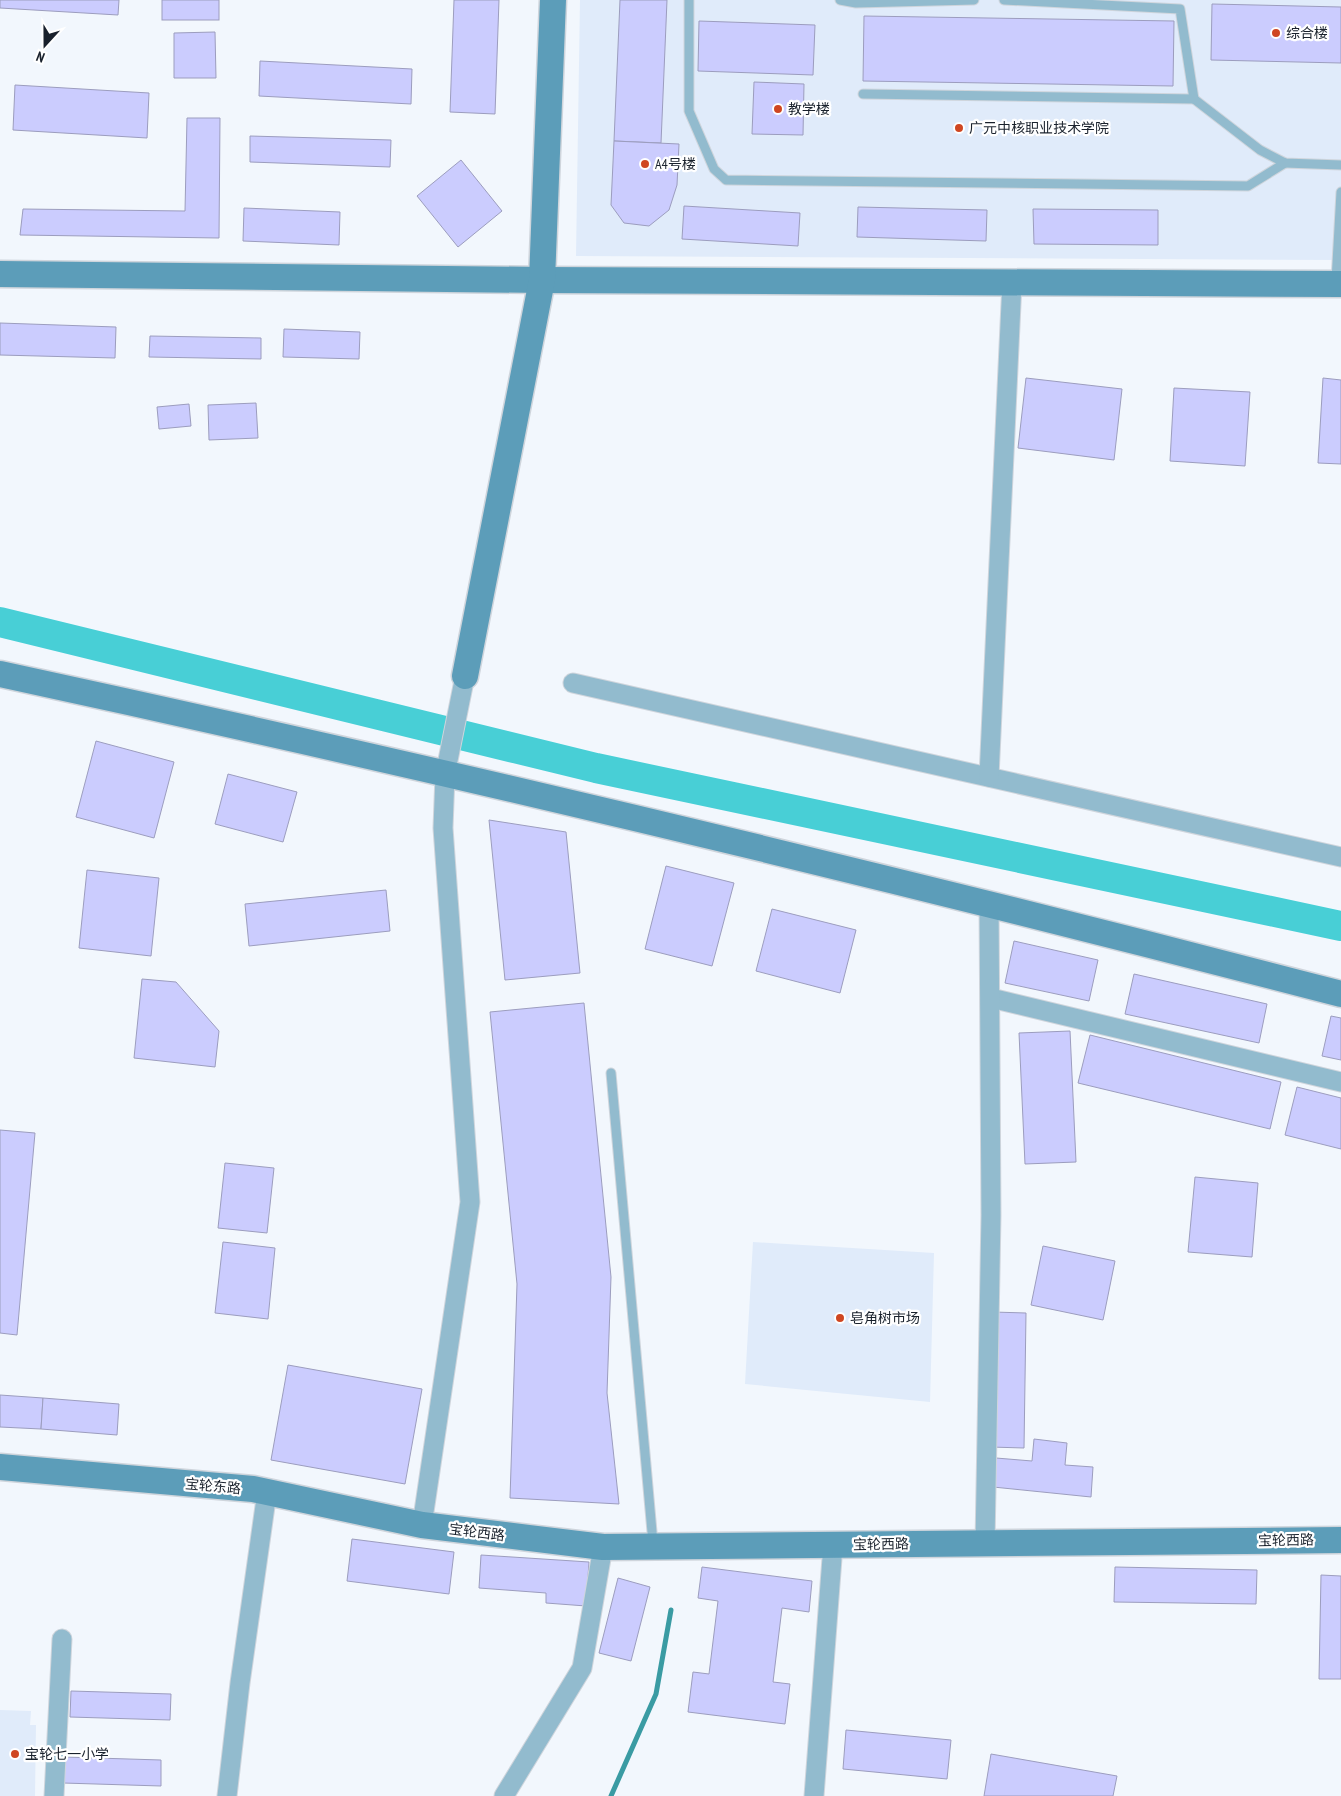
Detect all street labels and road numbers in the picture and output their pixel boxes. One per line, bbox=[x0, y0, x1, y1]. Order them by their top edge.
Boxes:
street label: 宝轮东路 bbox=[184, 1475, 242, 1497]
street label: 宝轮西路 bbox=[448, 1520, 506, 1544]
street label: 宝轮西路 bbox=[1258, 1531, 1314, 1549]
street label: 宝轮西路 bbox=[853, 1535, 909, 1553]

